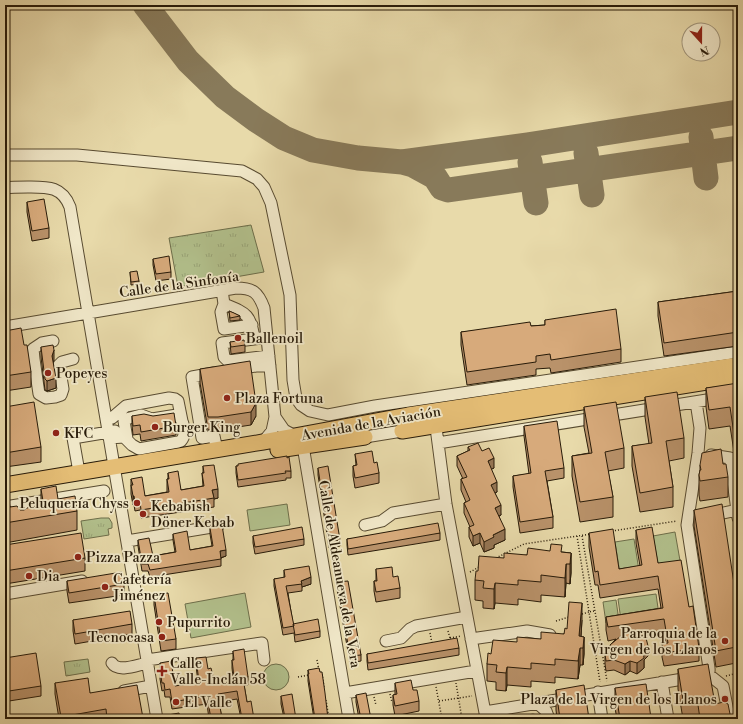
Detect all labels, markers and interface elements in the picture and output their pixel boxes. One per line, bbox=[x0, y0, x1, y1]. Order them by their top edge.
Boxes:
north arrow bbox=[681, 22, 721, 62]
text: N bbox=[697, 42, 711, 59]
street label: Calle de la Sinfonía bbox=[118, 268, 241, 302]
place label: Ballenoil bbox=[245, 330, 303, 348]
marker: Ballenoil bbox=[233, 333, 243, 343]
place label: Popeyes bbox=[56, 365, 107, 383]
marker: Popeyes bbox=[43, 368, 53, 378]
place label: Plaza Fortuna bbox=[235, 390, 324, 408]
marker: Plaza Fortuna bbox=[222, 393, 232, 403]
street label: Avenida de la Aviación bbox=[299, 403, 443, 445]
place label: Burger King bbox=[162, 419, 241, 437]
marker: Burger King bbox=[150, 422, 160, 432]
place label: KFC bbox=[64, 425, 93, 443]
marker: KFC bbox=[51, 428, 61, 438]
street label: Calle de Aldeanueva de la Vera bbox=[314, 479, 365, 670]
place label: Peluquería Chyss bbox=[20, 495, 129, 513]
marker: Peluquería Chyss bbox=[132, 498, 142, 508]
place label: Kebabish Döner Kebab bbox=[151, 498, 234, 532]
marker: Kebabish Döner Kebab bbox=[138, 509, 148, 519]
place label: Pizza Pazza bbox=[86, 549, 161, 567]
marker: Pizza Pazza bbox=[73, 552, 83, 562]
place label: Dia bbox=[37, 568, 60, 586]
marker: Dia bbox=[24, 571, 34, 581]
place label: Cafetería Jiménez bbox=[112, 571, 172, 605]
marker: Cafetería Jiménez bbox=[100, 582, 110, 592]
place label: Pupurrito bbox=[167, 614, 231, 632]
marker: Pupurrito bbox=[154, 617, 164, 627]
place label: Parroquia de la Virgen de los Llanos bbox=[589, 625, 718, 659]
place label: Tecnocasa bbox=[88, 629, 155, 647]
marker: Tecnocasa bbox=[157, 632, 167, 642]
marker: Parroquia de la Virgen de los Llanos bbox=[720, 636, 730, 646]
place label: Calle Valle-Inclán 58 bbox=[169, 655, 266, 689]
marker: Calle Valle-Inclán 58 bbox=[157, 666, 167, 676]
place label: Plaza de la Virgen de los Llanos bbox=[521, 691, 717, 709]
place label: El Valle bbox=[184, 694, 232, 712]
marker: Plaza de la Virgen de los Llanos bbox=[720, 694, 730, 704]
marker: El Valle bbox=[171, 697, 181, 707]

